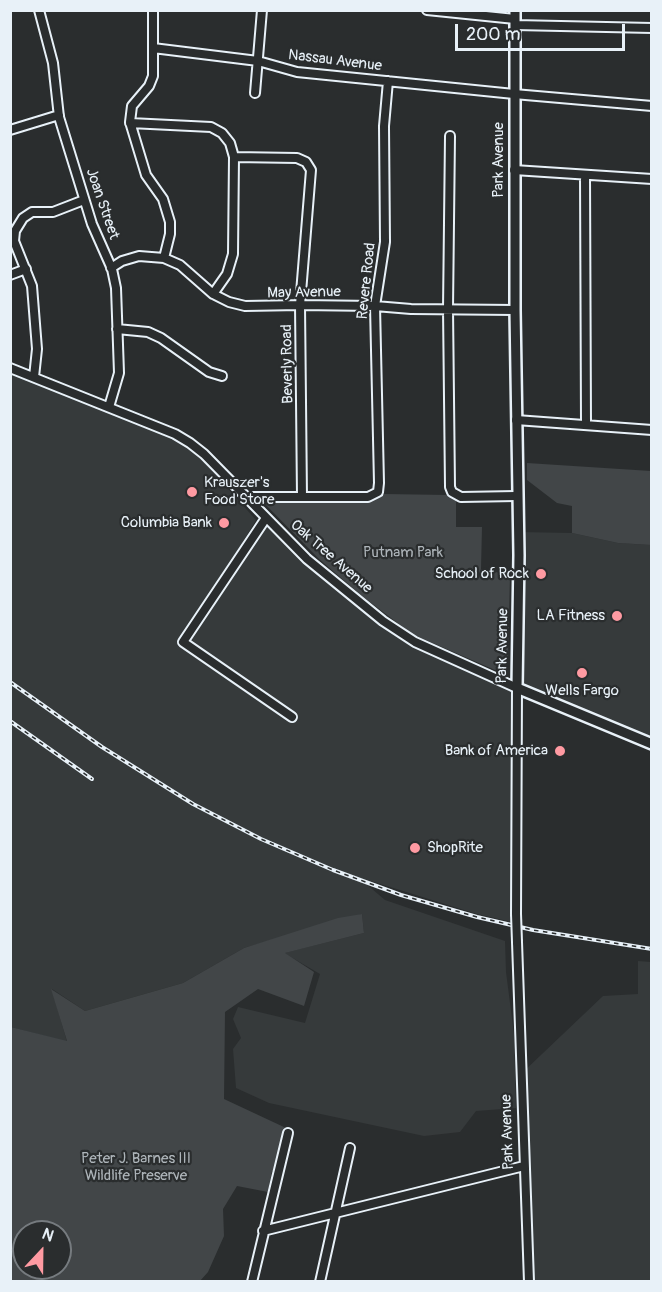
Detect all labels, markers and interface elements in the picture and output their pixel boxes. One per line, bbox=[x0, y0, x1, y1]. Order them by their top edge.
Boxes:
scale bar bbox=[458, 12, 628, 50]
text: 200 m bbox=[466, 23, 521, 46]
street label: Nassau Avenue bbox=[287, 46, 383, 76]
street label: Park Avenue bbox=[490, 122, 508, 198]
street label: Joan Street bbox=[81, 166, 123, 242]
street label: Revere Road bbox=[354, 242, 380, 320]
street label: May Avenue bbox=[267, 283, 341, 303]
street label: Beverly Road bbox=[278, 324, 298, 404]
place label: Krauszer's Food Store bbox=[204, 474, 274, 509]
marker: Krauszer's Food Store bbox=[185, 485, 199, 499]
place label: Columbia Bank bbox=[121, 514, 212, 532]
marker: Columbia Bank bbox=[217, 516, 231, 530]
street label: Oak Tree Avenue bbox=[286, 516, 376, 598]
park label: Putnam Park bbox=[363, 544, 443, 562]
place label: School of Rock bbox=[435, 565, 529, 583]
marker: School of Rock bbox=[534, 567, 548, 581]
place label: LA Fitness bbox=[537, 607, 605, 625]
street label: Park Avenue bbox=[493, 608, 513, 684]
marker: LA Fitness bbox=[610, 609, 624, 623]
marker: Wells Fargo bbox=[575, 666, 589, 680]
place label: Wells Fargo bbox=[545, 682, 619, 700]
place label: Bank of America bbox=[445, 742, 548, 760]
marker: Bank of America bbox=[553, 744, 567, 758]
place label: ShopRite bbox=[427, 839, 483, 857]
marker: ShopRite bbox=[408, 841, 422, 855]
street label: Park Avenue bbox=[498, 1094, 518, 1170]
park label: Peter J. Barnes III Wildlife Preserve bbox=[81, 1150, 191, 1185]
north arrow bbox=[12, 1220, 72, 1280]
text: N bbox=[39, 1224, 57, 1246]

